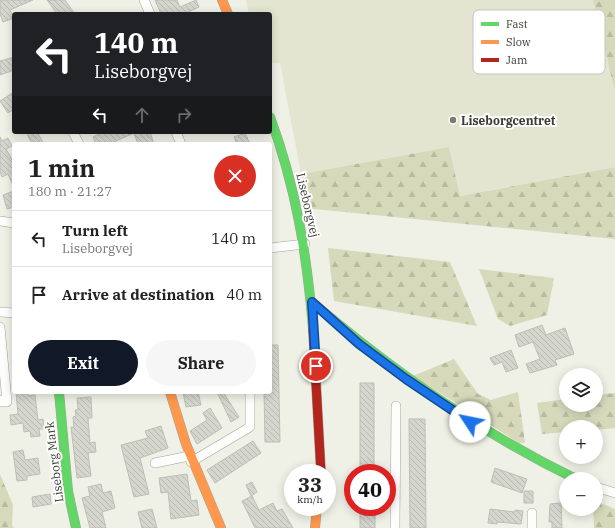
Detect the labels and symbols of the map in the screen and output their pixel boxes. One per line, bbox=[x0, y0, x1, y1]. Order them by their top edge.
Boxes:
legend bbox=[473, 10, 605, 74]
text: Fast bbox=[506, 17, 528, 31]
text: Slow bbox=[506, 35, 531, 49]
text: Jam bbox=[506, 53, 528, 67]
place label: Liseborgcentret bbox=[461, 113, 556, 128]
marker: Liseborgcentret bbox=[448, 115, 458, 125]
street label: Liseborgvej bbox=[293, 171, 323, 239]
pin bbox=[299, 349, 333, 383]
position arrow bbox=[449, 401, 491, 443]
street label: Liseborg Mark bbox=[42, 421, 66, 503]
speed limit sign: 40 bbox=[344, 464, 396, 516]

